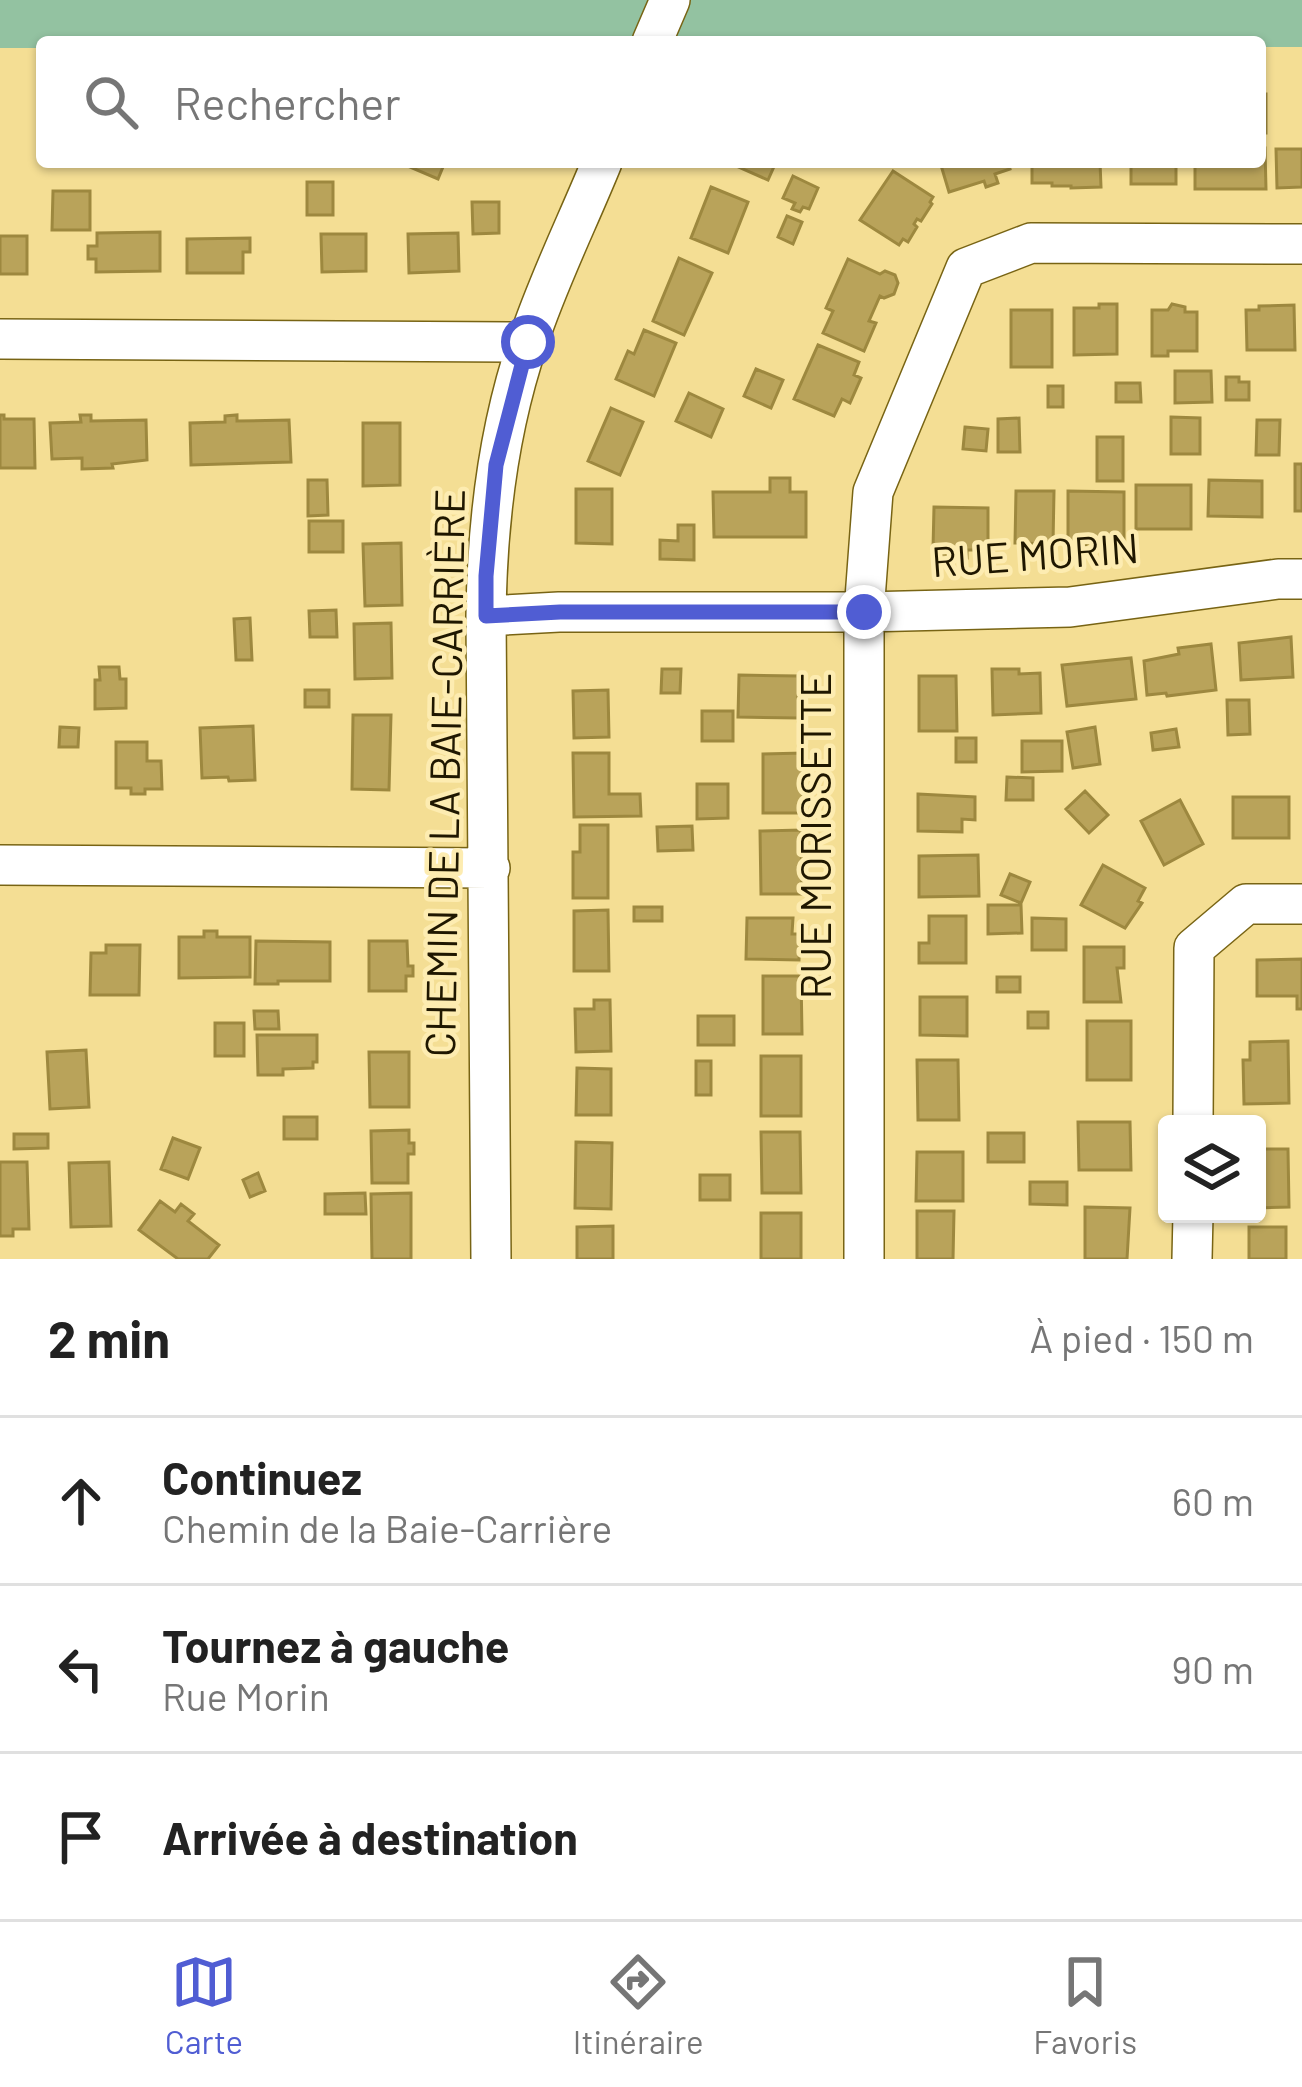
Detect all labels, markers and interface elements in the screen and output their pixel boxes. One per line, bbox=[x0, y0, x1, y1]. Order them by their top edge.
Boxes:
search box bbox=[36, 36, 1266, 168]
icon: search bbox=[78, 69, 144, 135]
text: Rechercher bbox=[174, 75, 401, 129]
route start bbox=[501, 315, 555, 369]
street label: CHEMIN DE LA BAIE-CARRIÈRE bbox=[413, 488, 473, 1058]
street label: RUE MORIN bbox=[929, 521, 1140, 585]
route end bbox=[837, 585, 891, 639]
street label: RUE MORISSETTE bbox=[789, 672, 839, 1000]
map controls bbox=[1158, 1115, 1266, 1223]
button: layers bbox=[1158, 1115, 1266, 1223]
text: 2 min bbox=[48, 1307, 170, 1368]
text: À pied · 150 m bbox=[1029, 1314, 1254, 1361]
text: Continuez bbox=[162, 1450, 362, 1504]
icon: ahead bbox=[48, 1468, 114, 1534]
text: 60 m bbox=[1172, 1477, 1254, 1524]
text: Chemin de la Baie-Carrière bbox=[162, 1504, 612, 1551]
text: Tournez à gauche bbox=[162, 1618, 509, 1672]
icon: left bbox=[48, 1636, 114, 1702]
text: 90 m bbox=[1172, 1645, 1254, 1692]
text: Rue Morin bbox=[162, 1672, 330, 1719]
icon: arrive bbox=[48, 1804, 114, 1870]
text: Arrivée à destination bbox=[162, 1810, 578, 1864]
tab: Carte bbox=[165, 1949, 243, 2061]
tab: Itinéraire bbox=[573, 1949, 704, 2061]
tab: Favoris bbox=[1033, 1949, 1137, 2061]

